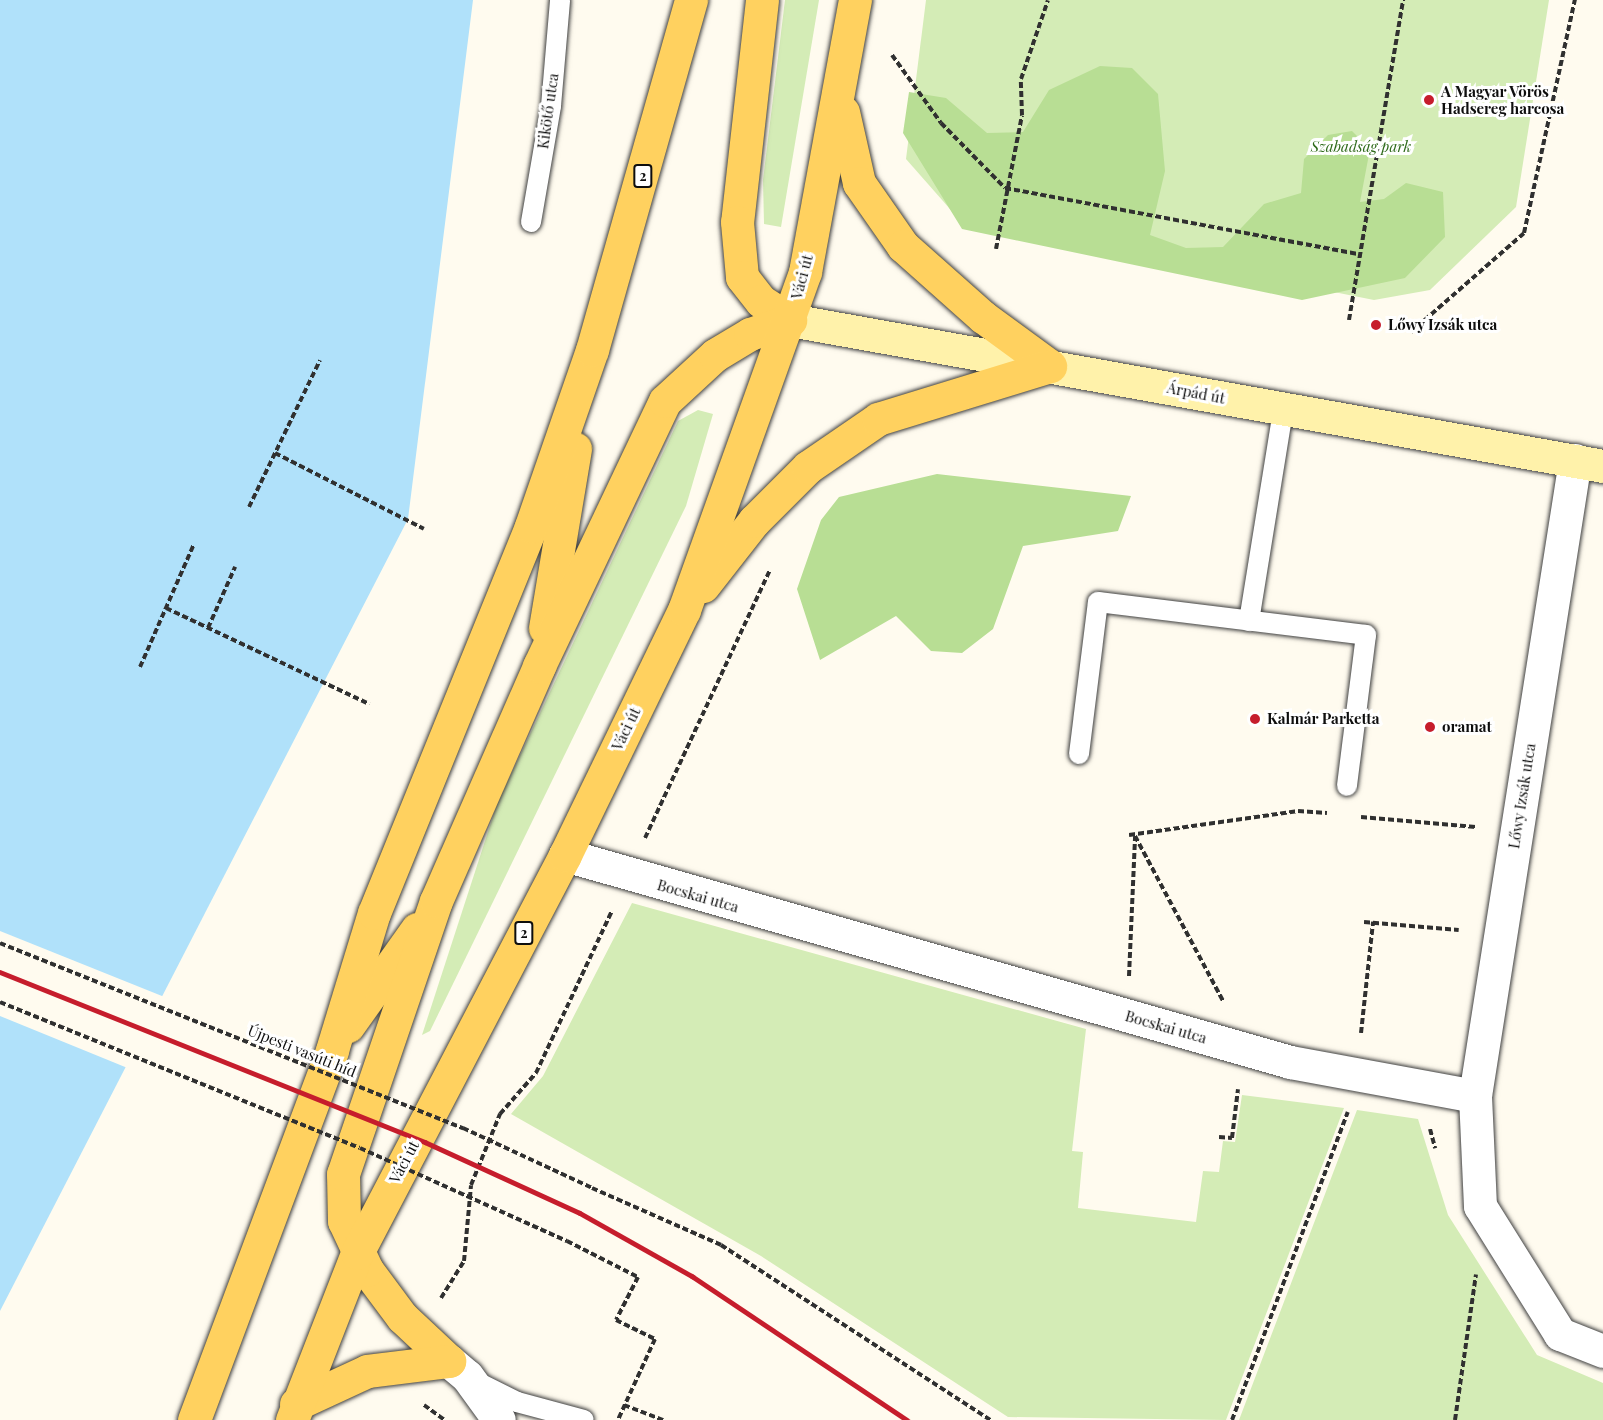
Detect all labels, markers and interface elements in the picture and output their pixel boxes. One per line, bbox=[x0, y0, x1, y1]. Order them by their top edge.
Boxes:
street label: Kikötő utca bbox=[534, 72, 562, 150]
place label: A Magyar Vörös Hadsereg harcosa bbox=[1441, 82, 1564, 117]
marker: A Magyar Vörös Hadsereg harcosa bbox=[1422, 93, 1436, 107]
park label: Szabadság park bbox=[1311, 138, 1411, 156]
road number: 2 bbox=[632, 165, 654, 187]
street label: Váci út bbox=[787, 253, 817, 301]
place label: Lőwy Izsák utca bbox=[1388, 316, 1498, 334]
marker: Lőwy Izsák utca bbox=[1369, 318, 1383, 332]
street label: Árpád út bbox=[1165, 379, 1227, 407]
street label: Váci út bbox=[608, 705, 644, 753]
place label: Kalmár Parketta bbox=[1267, 710, 1380, 728]
marker: Kalmár Parketta bbox=[1248, 712, 1262, 726]
place label: oramat bbox=[1442, 718, 1492, 736]
marker: oramat bbox=[1423, 720, 1437, 734]
street label: Lőwy Izsák utca bbox=[1505, 742, 1539, 850]
street label: Bocskai utca bbox=[655, 876, 741, 916]
road number: 2 bbox=[514, 922, 534, 944]
street label: Bocskai utca bbox=[1123, 1007, 1209, 1047]
street label: Újpesti vasúti híd bbox=[245, 1021, 359, 1081]
street label: Váci út bbox=[385, 1138, 423, 1186]

